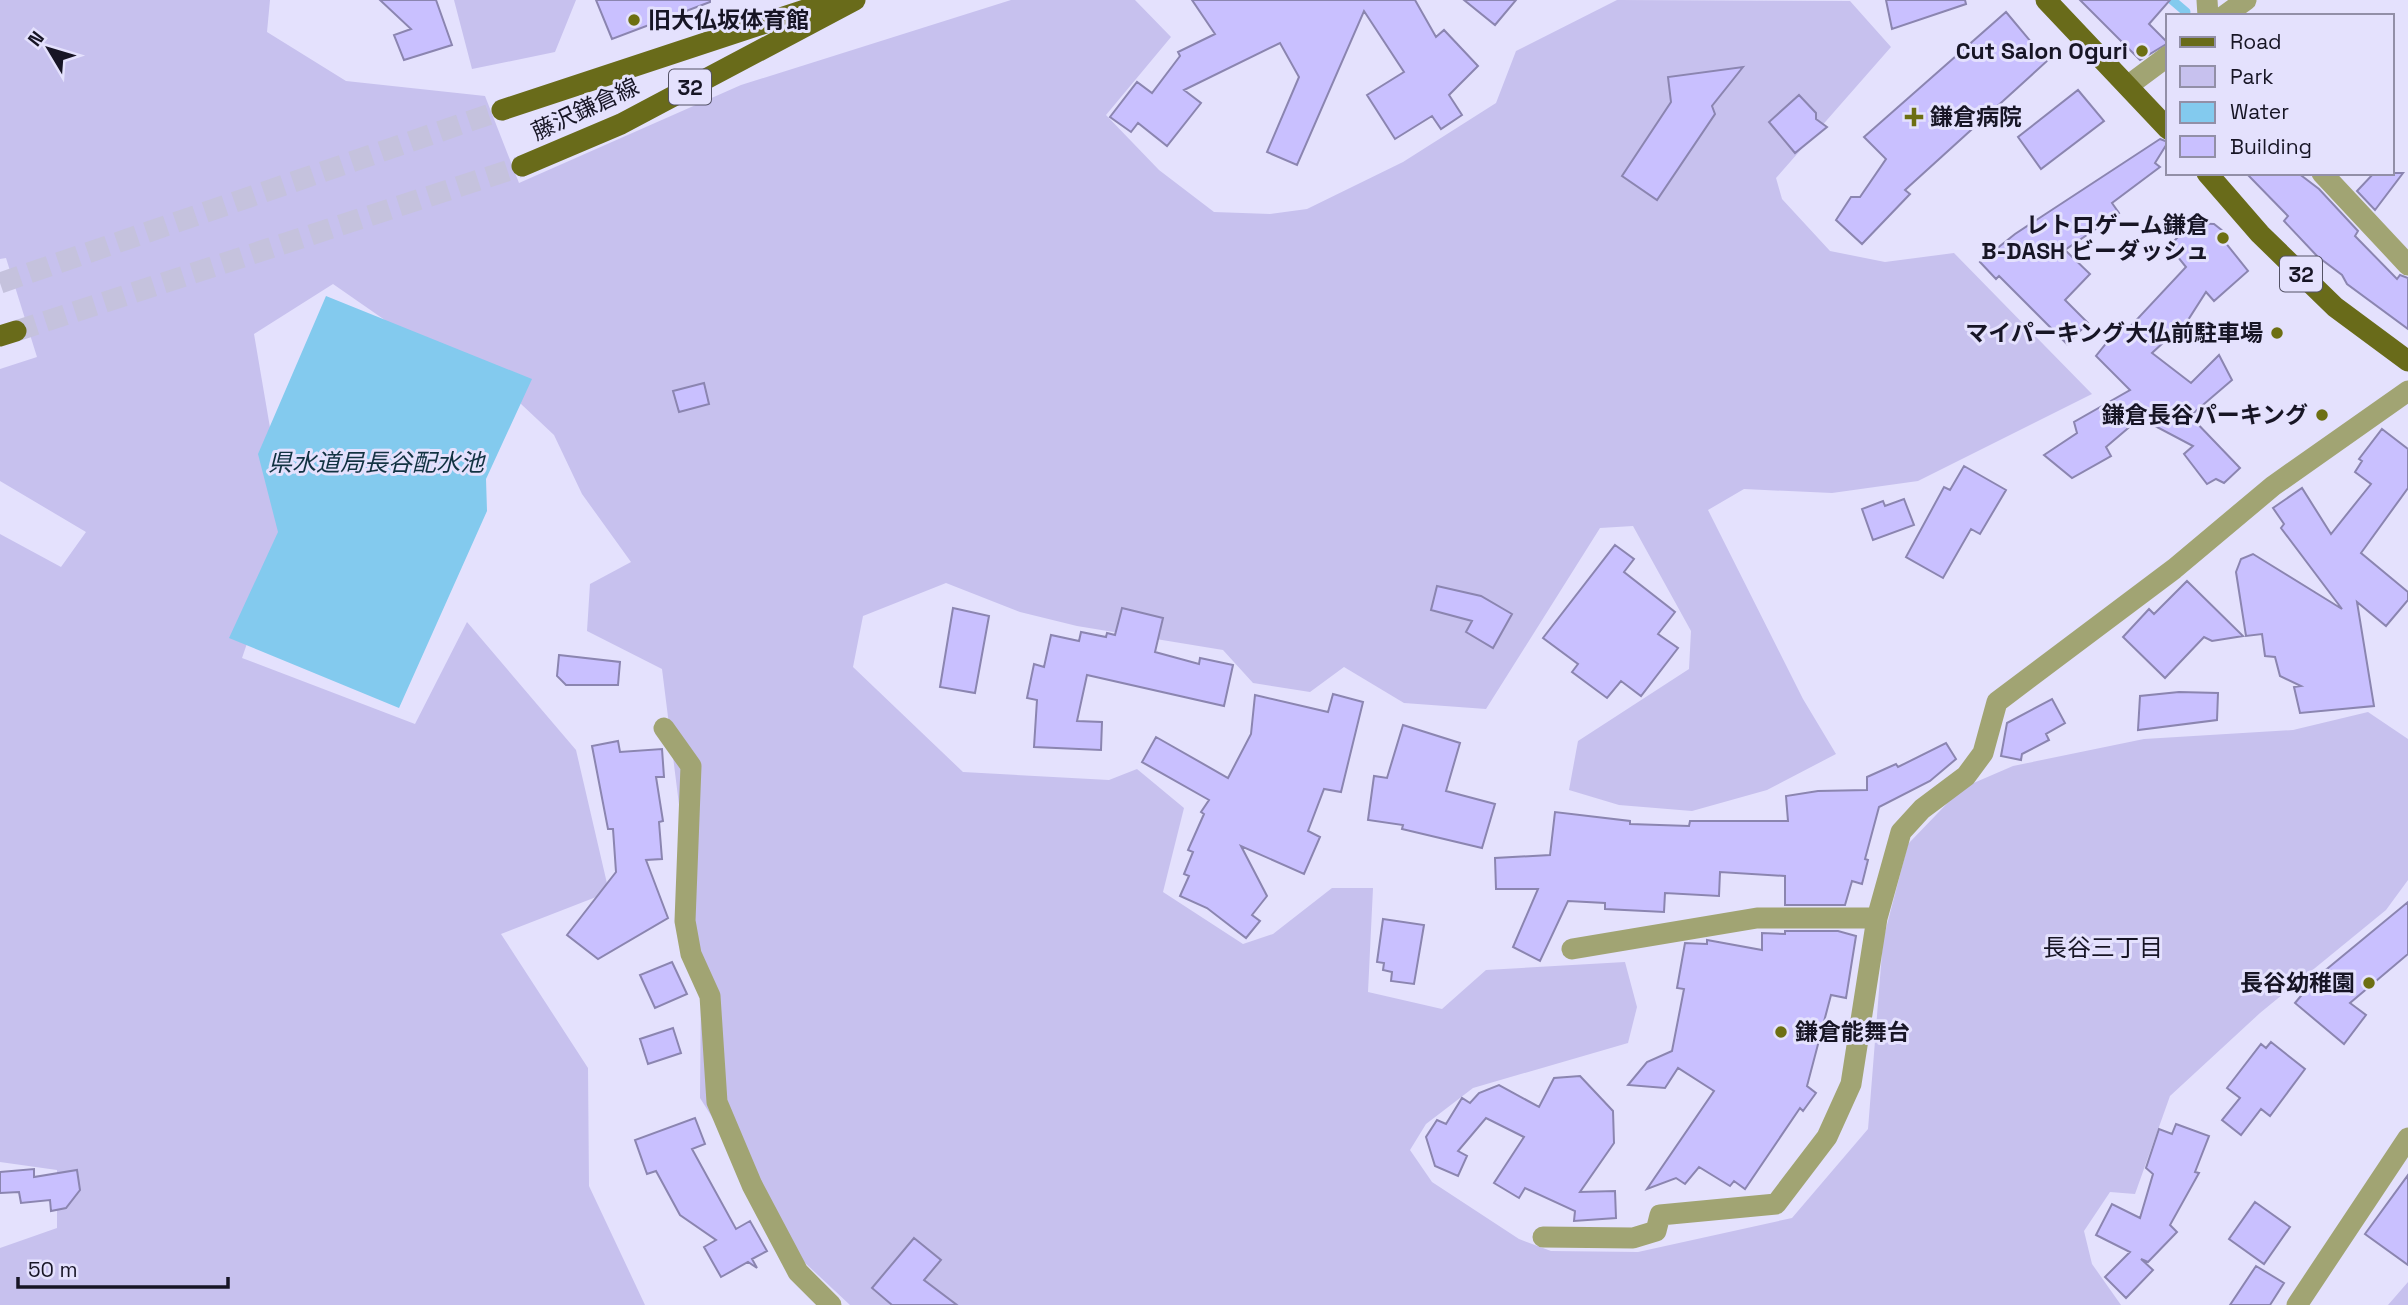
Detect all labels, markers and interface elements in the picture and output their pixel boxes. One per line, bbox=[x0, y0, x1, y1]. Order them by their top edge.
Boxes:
place label: 旧大仏坂体育館 bbox=[648, 5, 809, 35]
marker: 旧大仏坂体育館 bbox=[626, 12, 642, 28]
north arrow bbox=[14, 14, 84, 84]
legend bbox=[2166, 14, 2394, 175]
text: N bbox=[22, 26, 50, 52]
text: Road bbox=[2230, 28, 2282, 55]
place label: Cut Salon Oguri bbox=[1956, 36, 2128, 66]
marker: Cut Salon Oguri bbox=[2134, 43, 2150, 59]
text: Park bbox=[2230, 63, 2274, 90]
road number: 32 bbox=[669, 70, 711, 104]
street label: 藤沢鎌倉線 bbox=[527, 71, 643, 147]
text: Water bbox=[2230, 98, 2289, 125]
place label: 鎌倉病院 bbox=[1930, 102, 2022, 132]
marker: 鎌倉病院 bbox=[1904, 107, 1924, 127]
text: Building bbox=[2230, 133, 2312, 160]
place label: レトロゲーム鎌倉 B-DASH ビーダッシュ bbox=[1981, 210, 2209, 266]
marker: レトロゲーム鎌倉 B-DASH ビーダッシュ bbox=[2215, 230, 2231, 246]
road number: 32 bbox=[2280, 256, 2322, 292]
place label: マイパーキング大仏前駐車場 bbox=[1965, 318, 2263, 348]
marker: マイパーキング大仏前駐車場 bbox=[2269, 325, 2285, 341]
place label: 鎌倉長谷パーキング bbox=[2102, 400, 2308, 430]
marker: 鎌倉長谷パーキング bbox=[2314, 407, 2330, 423]
water label: 県水道局長谷配水池 bbox=[268, 447, 486, 478]
district label: 長谷三丁目 bbox=[2043, 932, 2163, 963]
place label: 長谷幼稚園 bbox=[2240, 968, 2355, 998]
marker: 長谷幼稚園 bbox=[2361, 975, 2377, 991]
place label: 鎌倉能舞台 bbox=[1795, 1017, 1910, 1047]
marker: 鎌倉能舞台 bbox=[1773, 1024, 1789, 1040]
scale bar bbox=[18, 1246, 228, 1290]
text: 50 m bbox=[28, 1256, 78, 1283]

